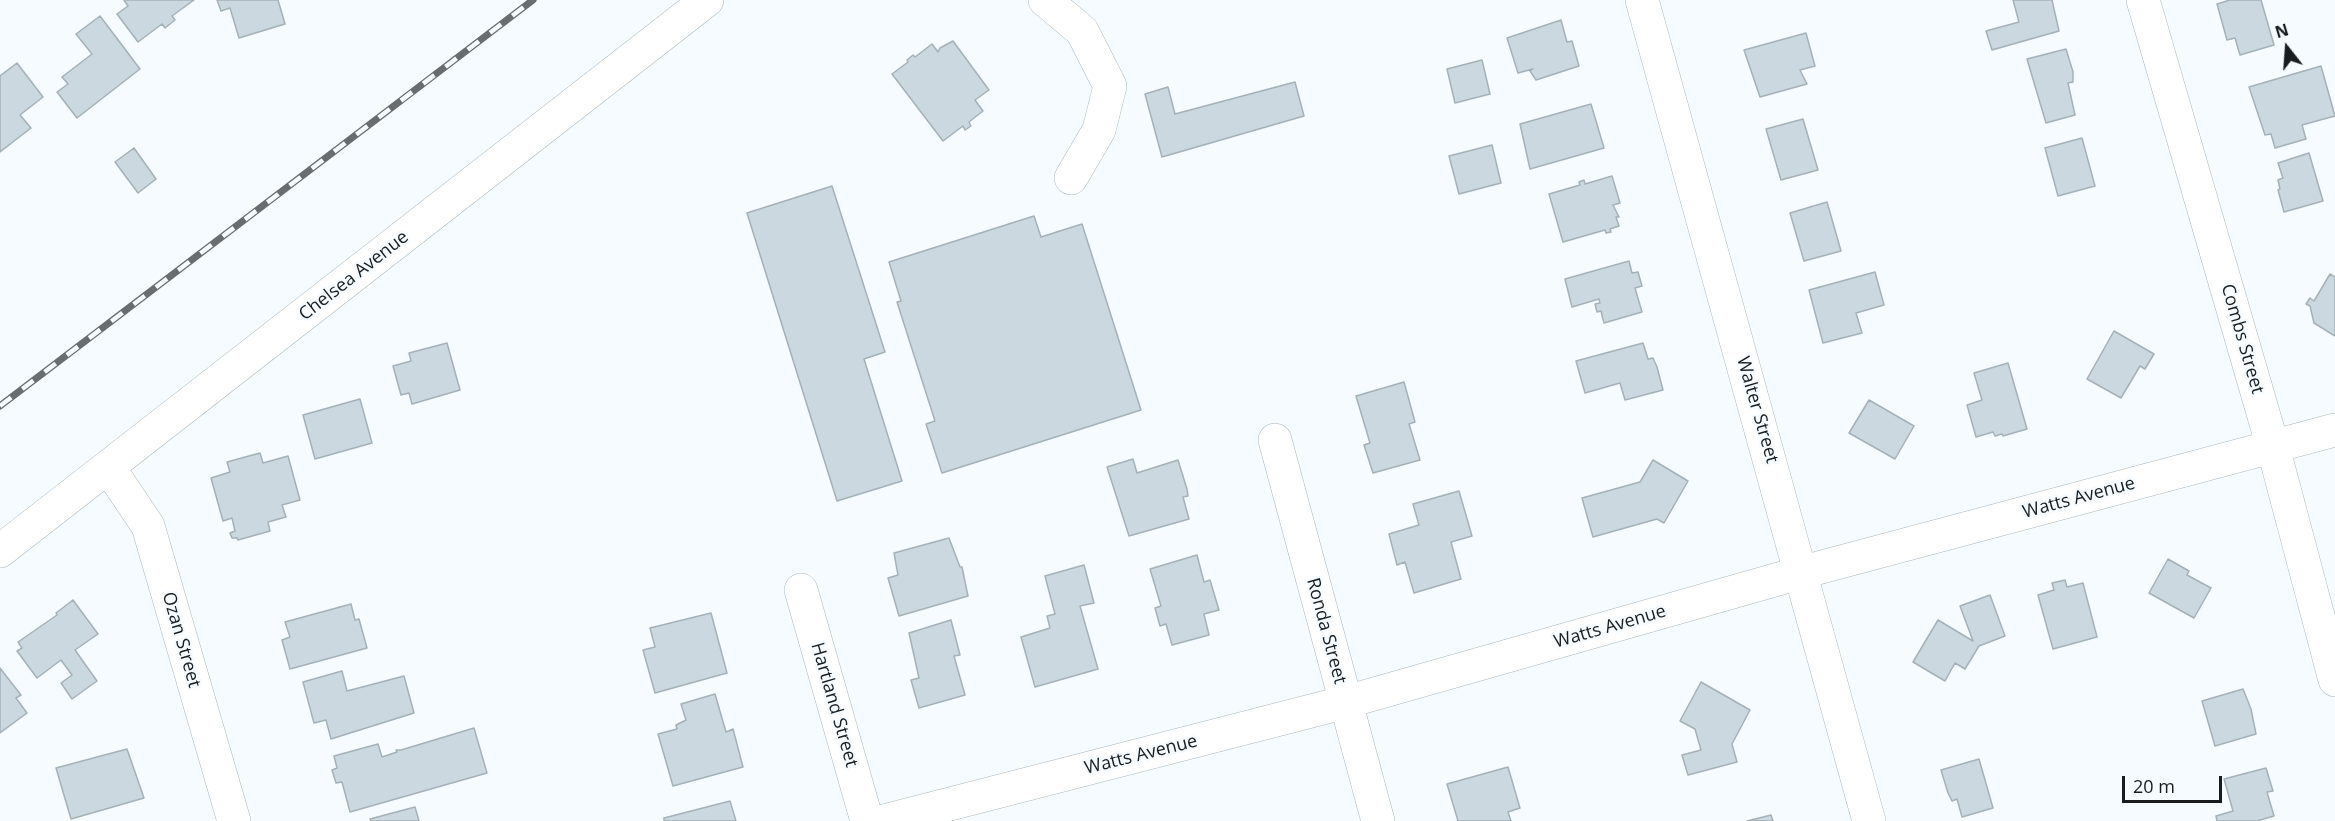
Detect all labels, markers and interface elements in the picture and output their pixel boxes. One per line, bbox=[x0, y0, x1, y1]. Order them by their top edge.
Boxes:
north arrow bbox=[2257, 18, 2317, 78]
text: N bbox=[2272, 18, 2291, 43]
street label: Chelsea Avenue bbox=[295, 227, 413, 325]
street label: Combs Street bbox=[2216, 282, 2268, 396]
street label: Walter Street bbox=[1731, 354, 1783, 466]
street label: Watts Avenue bbox=[2020, 473, 2138, 523]
street label: Ronda Street bbox=[1301, 576, 1351, 686]
street label: Ozan Street bbox=[157, 590, 205, 690]
street label: Watts Avenue bbox=[1552, 601, 1668, 653]
street label: Hartland Street bbox=[806, 640, 862, 770]
street label: Watts Avenue bbox=[1082, 731, 1200, 779]
scale bar bbox=[2125, 764, 2226, 802]
text: 20 m bbox=[2133, 774, 2175, 798]

